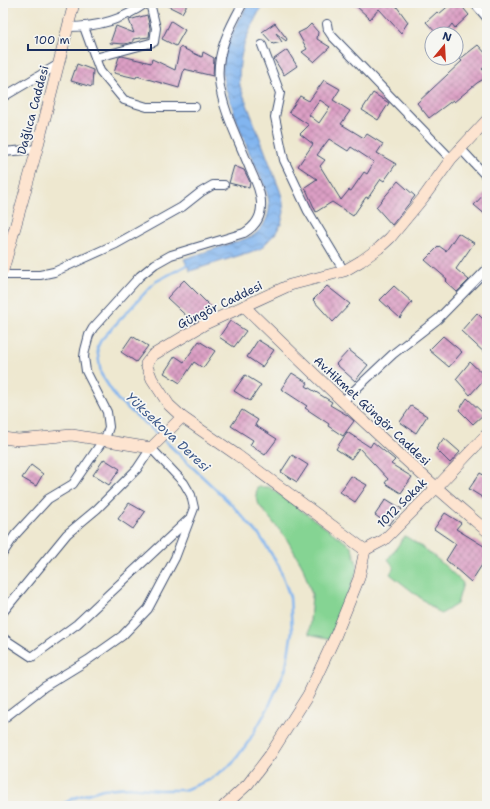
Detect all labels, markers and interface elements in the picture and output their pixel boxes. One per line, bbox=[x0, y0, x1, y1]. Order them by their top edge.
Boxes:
scale bar bbox=[28, 26, 151, 52]
north arrow bbox=[424, 26, 464, 66]
text: N bbox=[440, 28, 454, 46]
text: 100 m bbox=[34, 32, 70, 48]
street label: Dağlıca Caddesi bbox=[13, 64, 53, 156]
street label: Güngör Caddesi bbox=[175, 277, 265, 333]
street label: Av.Hikmet Güngör Caddesi bbox=[310, 353, 434, 469]
water label: Yüksekova Deresi bbox=[122, 389, 214, 476]
street label: 1012 Sokak bbox=[374, 475, 430, 531]

